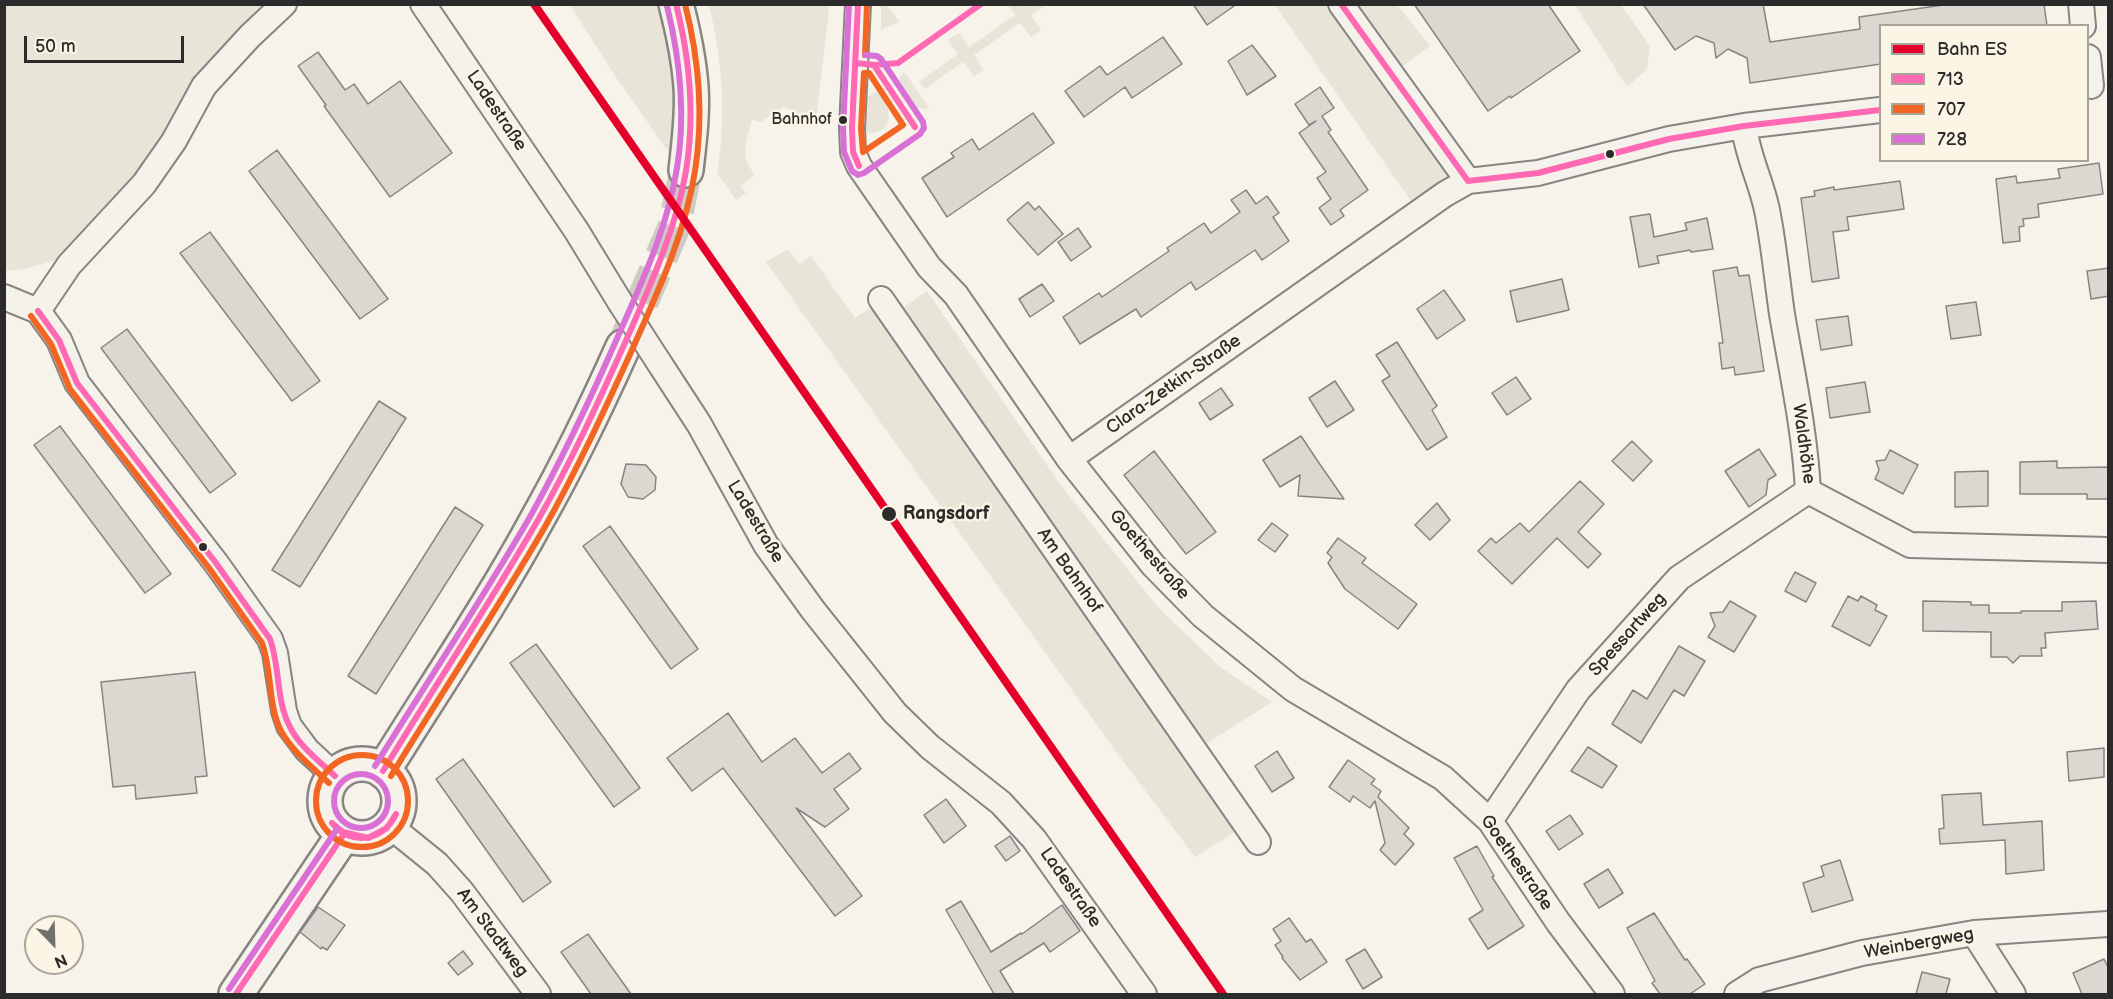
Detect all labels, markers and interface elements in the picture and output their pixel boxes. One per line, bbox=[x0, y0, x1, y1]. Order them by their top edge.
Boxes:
scale bar bbox=[27, 24, 188, 62]
legend bbox=[1879, 24, 2089, 162]
text: 50 m bbox=[35, 36, 76, 57]
text: Bahn ES bbox=[1937, 39, 2007, 60]
street label: Ladestraße bbox=[461, 67, 531, 155]
text: 713 bbox=[1937, 69, 1964, 90]
text: 707 bbox=[1937, 99, 1965, 120]
place label: Bahnhof bbox=[771, 110, 832, 130]
marker: Bahnhof bbox=[837, 114, 849, 126]
text: 728 bbox=[1937, 129, 1967, 150]
unlabelled marker bbox=[1604, 148, 1616, 160]
street label: Clara-Zetkin-Straße bbox=[1102, 330, 1246, 440]
street label: Waldhöhe bbox=[1787, 403, 1819, 485]
street label: Ladestraße bbox=[722, 477, 788, 567]
place label: Rangsdorf bbox=[903, 503, 989, 525]
marker: Rangsdorf bbox=[880, 505, 898, 523]
street label: Goethestraße bbox=[1104, 506, 1194, 604]
street label: Am Bahnhof bbox=[1032, 524, 1106, 618]
unlabelled marker bbox=[197, 541, 209, 553]
street label: Spessartweg bbox=[1585, 589, 1671, 681]
street label: Goethestraße bbox=[1475, 811, 1557, 915]
street label: Ladestraße bbox=[1035, 844, 1105, 932]
street label: Am Stadtweg bbox=[452, 884, 532, 982]
north arrow bbox=[24, 915, 84, 975]
street label: Weinbergweg bbox=[1863, 924, 1975, 964]
text: N bbox=[51, 949, 70, 971]

